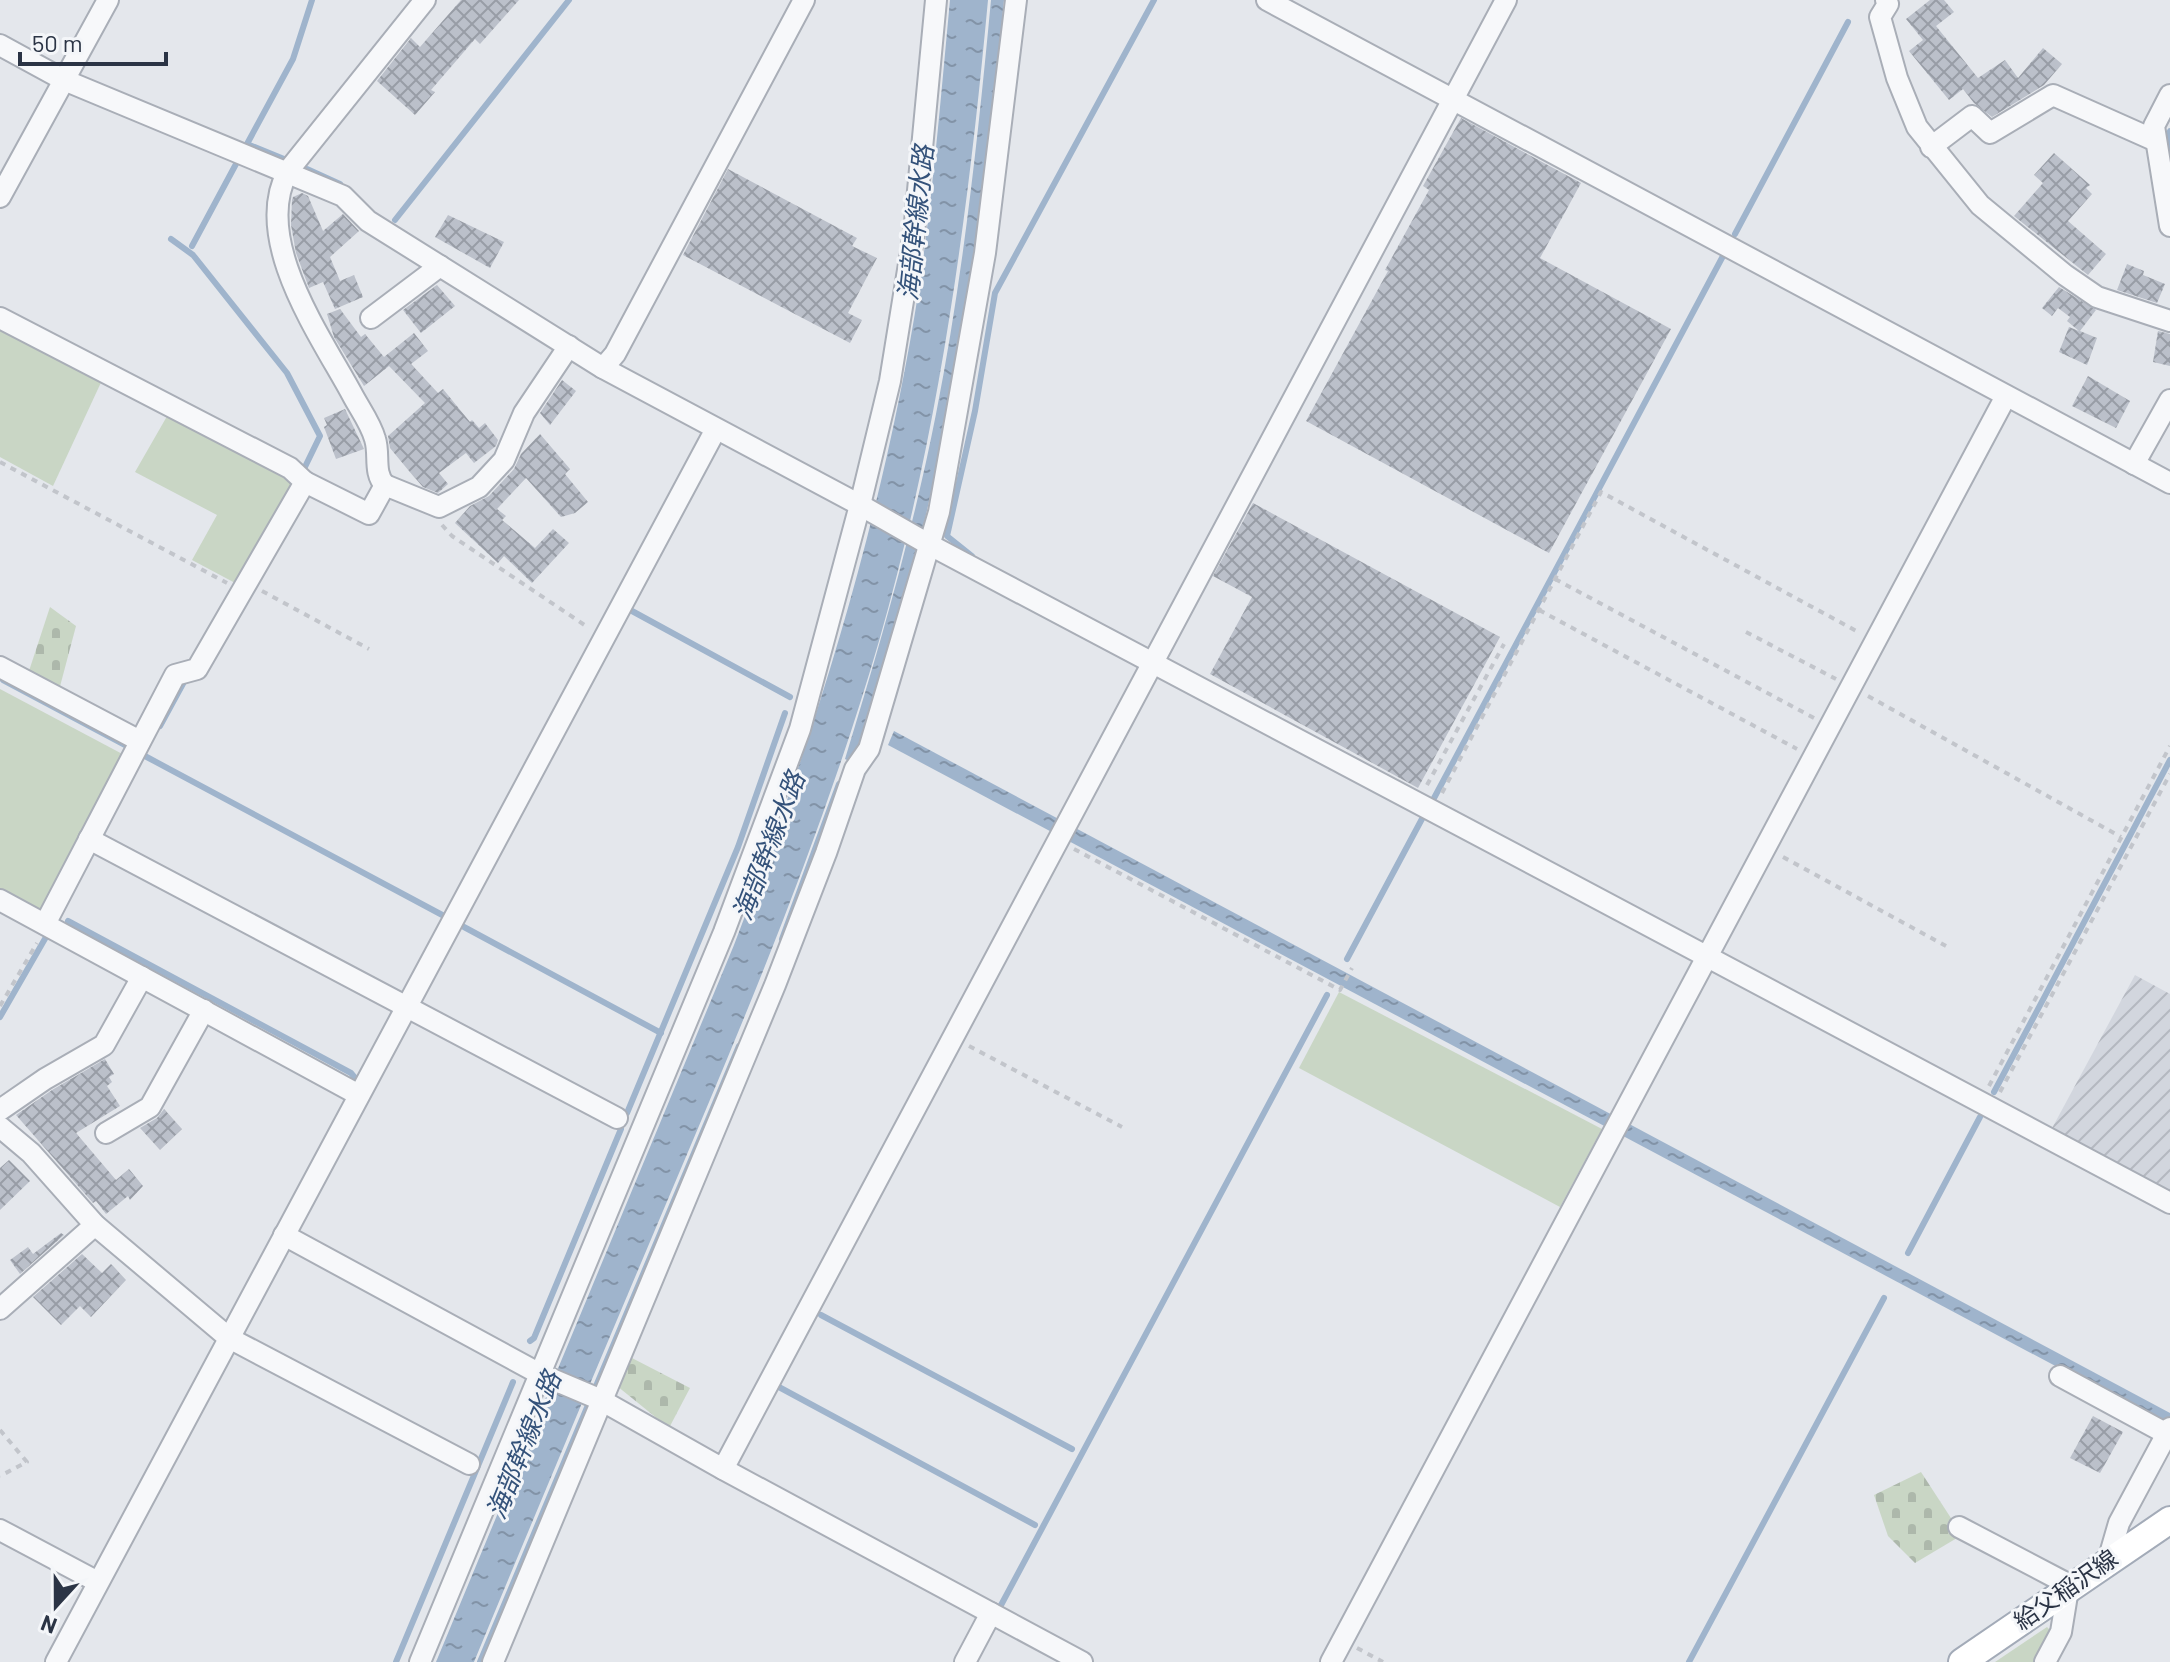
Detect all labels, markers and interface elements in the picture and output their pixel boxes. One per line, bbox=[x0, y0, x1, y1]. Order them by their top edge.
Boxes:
scale bar bbox=[20, 16, 166, 66]
text: 50 m bbox=[32, 28, 83, 57]
water label: 海部幹線水路 bbox=[891, 142, 938, 302]
water label: 海部幹線水路 bbox=[725, 765, 811, 924]
water label: 海部幹線水路 bbox=[479, 1364, 567, 1523]
street label: 給父稲沢線 bbox=[2008, 1542, 2123, 1635]
north arrow bbox=[16, 1566, 96, 1646]
text: N bbox=[37, 1611, 60, 1640]

